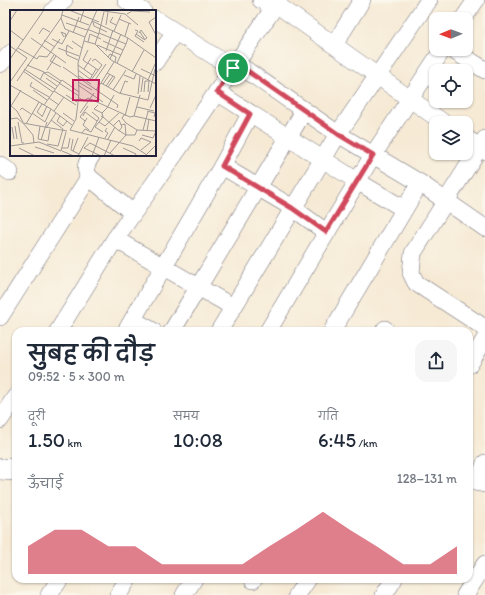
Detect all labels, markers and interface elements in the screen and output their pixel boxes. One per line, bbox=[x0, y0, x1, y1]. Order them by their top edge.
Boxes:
inset map bbox=[10, 10, 156, 156]
north arrow bbox=[429, 12, 473, 56]
map controls bbox=[429, 12, 473, 160]
pin bbox=[216, 51, 250, 85]
icon: arrive bbox=[222, 57, 244, 79]
button: locate bbox=[429, 64, 473, 108]
button: layers bbox=[429, 116, 473, 160]
text: सुबह की दौड़ bbox=[28, 340, 155, 367]
button: share bbox=[415, 340, 457, 382]
text: 09:52 · 5 × 300 m bbox=[28, 369, 125, 384]
text: दूरी bbox=[28, 410, 45, 423]
text: समय bbox=[173, 410, 199, 423]
text: गति bbox=[318, 410, 338, 423]
text: 1.50 bbox=[28, 428, 65, 452]
text: 10:08 bbox=[173, 428, 223, 452]
text: 6:45 bbox=[318, 428, 356, 452]
text: km bbox=[65, 437, 82, 450]
text: /km bbox=[356, 437, 378, 450]
text: 128–131 m bbox=[397, 471, 457, 486]
text: ऊँचाई bbox=[28, 476, 63, 491]

